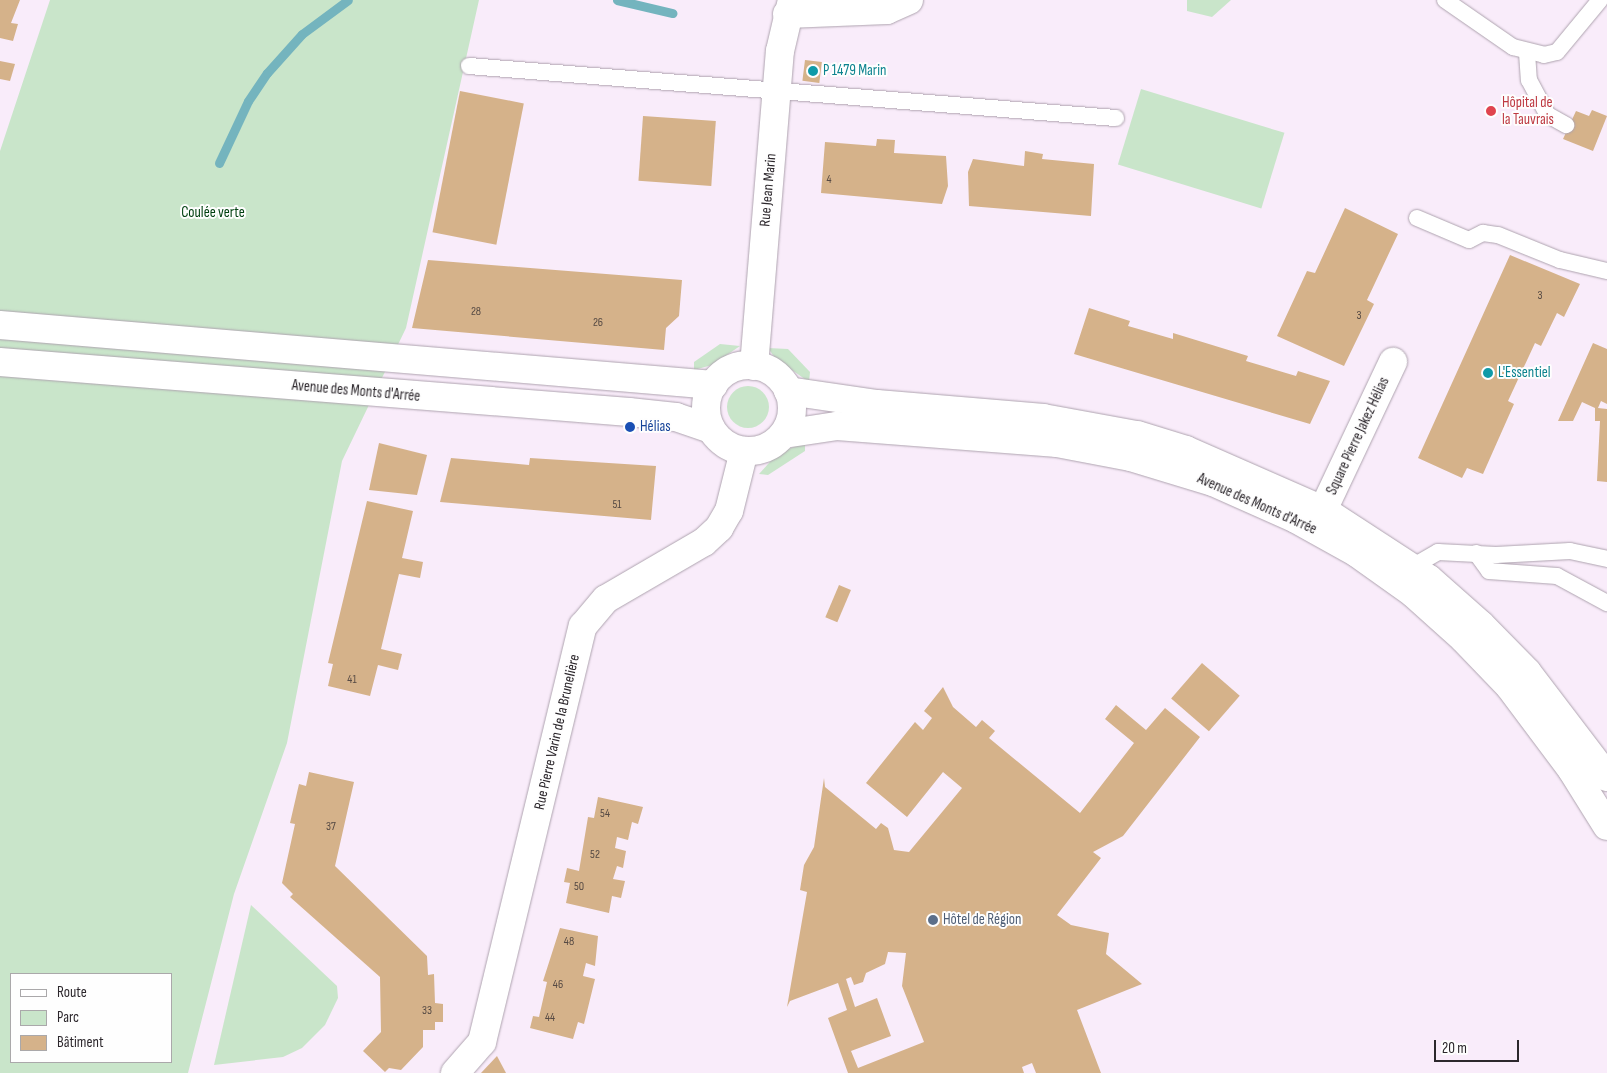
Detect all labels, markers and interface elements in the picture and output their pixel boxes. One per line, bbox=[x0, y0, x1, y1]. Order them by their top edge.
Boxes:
place label: P 1479 Marin bbox=[823, 62, 886, 80]
marker: P 1479 Marin bbox=[807, 65, 819, 77]
place label: Hôpital de la Tauvrais bbox=[1502, 93, 1554, 128]
marker: Hôpital de la Tauvrais bbox=[1484, 104, 1498, 118]
street label: Rue Jean Marin bbox=[756, 153, 780, 227]
house number: 4 bbox=[826, 173, 832, 187]
park label: Coulée verte bbox=[181, 204, 245, 222]
house number: 3 bbox=[1537, 289, 1543, 303]
house number: 28 bbox=[471, 305, 481, 319]
house number: 3 bbox=[1356, 309, 1362, 323]
house number: 26 bbox=[593, 316, 603, 330]
place label: L'Essentiel bbox=[1498, 364, 1551, 382]
marker: L'Essentiel bbox=[1482, 367, 1494, 379]
street label: Square Pierre Jakez Hélias bbox=[1323, 374, 1393, 498]
street label: Avenue des Monts d'Arrée bbox=[291, 376, 421, 406]
place label: Hélias bbox=[640, 418, 671, 436]
marker: Hélias bbox=[624, 421, 636, 433]
street label: Avenue des Monts d'Arrée bbox=[1195, 470, 1319, 538]
house number: 51 bbox=[612, 498, 622, 512]
street label: Rue Pierre Varin de la Brunelière bbox=[530, 653, 584, 811]
house number: 41 bbox=[347, 673, 357, 687]
house number: 54 bbox=[600, 807, 610, 821]
house number: 37 bbox=[326, 820, 336, 834]
house number: 52 bbox=[590, 848, 600, 862]
house number: 50 bbox=[574, 880, 584, 894]
place label: Hôtel de Région bbox=[943, 911, 1021, 929]
marker: Hôtel de Région bbox=[927, 914, 939, 926]
house number: 48 bbox=[564, 935, 574, 949]
legend bbox=[10, 973, 172, 1063]
house number: 46 bbox=[553, 978, 563, 992]
text: Route bbox=[57, 983, 87, 1002]
house number: 33 bbox=[422, 1004, 432, 1018]
text: Parc bbox=[57, 1008, 79, 1027]
house number: 44 bbox=[545, 1011, 555, 1025]
scale bar bbox=[1437, 1030, 1522, 1062]
text: Bâtiment bbox=[57, 1033, 104, 1052]
text: 20 m bbox=[1442, 1039, 1467, 1058]

